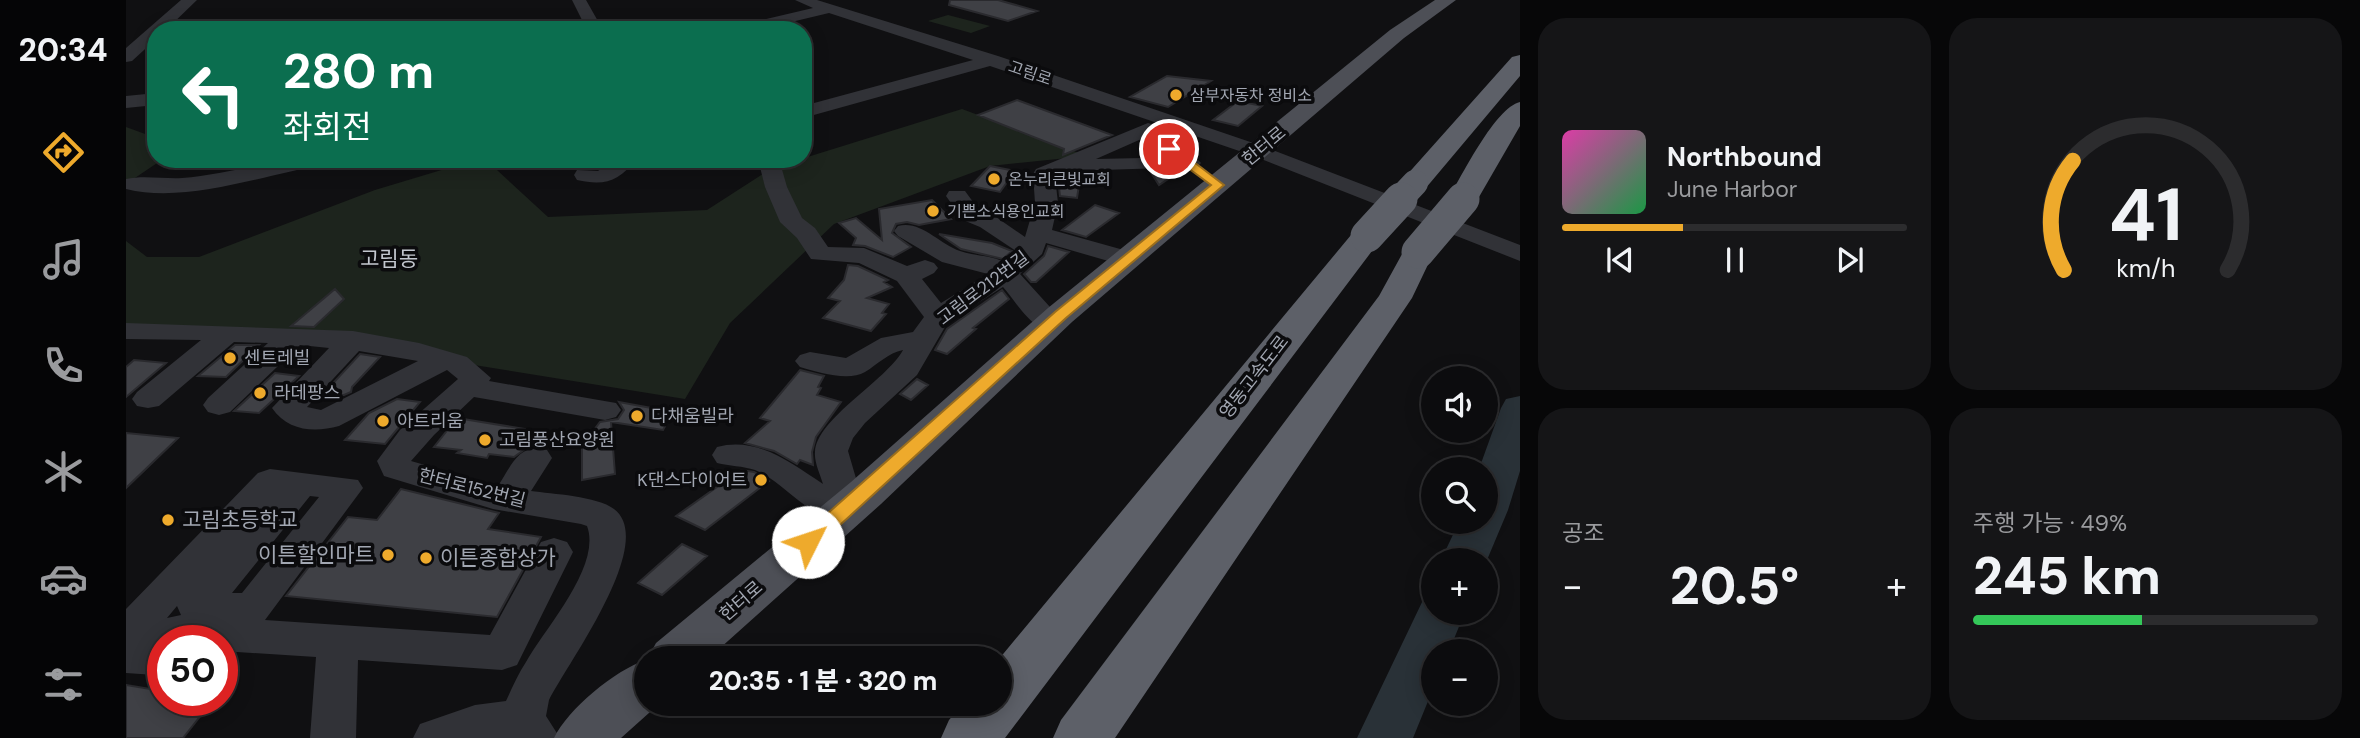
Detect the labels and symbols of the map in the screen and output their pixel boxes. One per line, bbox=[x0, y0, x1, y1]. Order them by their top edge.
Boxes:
street label: 고림로 bbox=[1006, 56, 1055, 90]
place label: 삼부자동차 정비소 bbox=[1190, 85, 1312, 106]
marker: 삼부자동차 정비소 bbox=[1168, 87, 1184, 103]
pin bbox=[1139, 119, 1199, 179]
street label: 한터로 bbox=[1237, 121, 1291, 171]
place label: 온누리큰빛교회 bbox=[1008, 169, 1111, 190]
marker: 온누리큰빛교회 bbox=[986, 171, 1002, 187]
place label: 기쁜소식용인교회 bbox=[947, 201, 1065, 222]
marker: 기쁜소식용인교회 bbox=[925, 203, 941, 219]
district label: 고림동 bbox=[360, 245, 418, 273]
street label: 고림로212번길 bbox=[932, 246, 1034, 330]
street label: 영동고속도로 bbox=[1214, 330, 1294, 424]
place label: 센트레빌 bbox=[244, 346, 310, 370]
marker: 센트레빌 bbox=[222, 350, 238, 366]
place label: 라데팡스 bbox=[274, 381, 340, 405]
marker: 라데팡스 bbox=[252, 385, 268, 401]
place label: 다채움빌라 bbox=[651, 404, 734, 428]
marker: 다채움빌라 bbox=[629, 408, 645, 424]
place label: 아트리움 bbox=[397, 409, 463, 433]
marker: 아트리움 bbox=[375, 413, 391, 429]
place label: 고림풍산요양원 bbox=[499, 428, 615, 452]
marker: 고림풍산요양원 bbox=[477, 432, 493, 448]
street label: 한터로152번길 bbox=[416, 463, 528, 513]
place label: K댄스다이어트 bbox=[637, 468, 747, 492]
marker: K댄스다이어트 bbox=[753, 472, 769, 488]
position arrow bbox=[771, 505, 845, 579]
place label: 고림초등학교 bbox=[182, 506, 298, 534]
marker: 고림초등학교 bbox=[160, 512, 176, 528]
place label: 이튼할인마트 bbox=[258, 541, 374, 569]
place label: 이튼종합상가 bbox=[440, 544, 556, 572]
marker: 이튼할인마트 bbox=[380, 547, 396, 563]
marker: 이튼종합상가 bbox=[418, 550, 434, 566]
street label: 한터로 bbox=[714, 576, 768, 626]
speed limit sign: 50 bbox=[147, 625, 238, 716]

